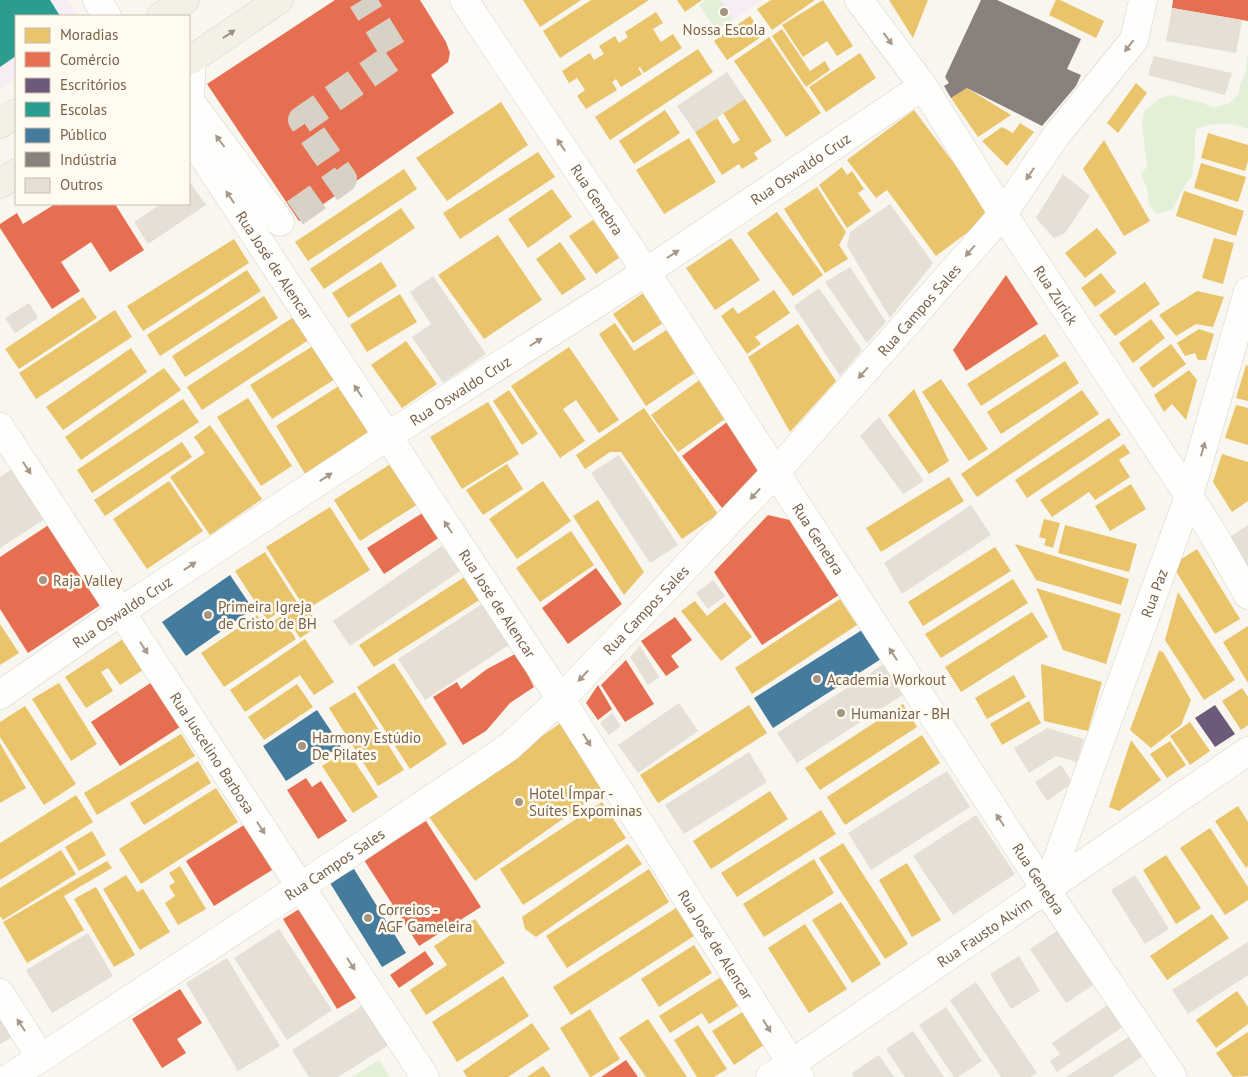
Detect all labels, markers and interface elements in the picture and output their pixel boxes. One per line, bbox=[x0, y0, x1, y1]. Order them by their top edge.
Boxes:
marker: Nossa Escola bbox=[718, 6, 730, 18]
legend bbox=[15, 15, 190, 205]
place label: Nossa Escola bbox=[683, 20, 765, 39]
text: Moradias bbox=[60, 25, 118, 44]
one-way arrow bbox=[223, 29, 236, 39]
one-way arrow bbox=[883, 32, 894, 45]
one-way arrow bbox=[1124, 39, 1134, 53]
text: Comércio bbox=[60, 50, 120, 69]
text: Escritórios bbox=[60, 75, 127, 94]
text: Escolas bbox=[60, 100, 107, 119]
text: Público bbox=[60, 125, 107, 144]
street label: Rua Oswaldo Cruz bbox=[747, 128, 854, 209]
one-way arrow bbox=[214, 135, 225, 148]
one-way arrow bbox=[556, 138, 566, 151]
text: Indústria bbox=[60, 150, 117, 169]
street label: Rua Genebra bbox=[567, 160, 628, 239]
one-way arrow bbox=[1025, 167, 1035, 181]
text: Outros bbox=[60, 175, 103, 194]
one-way arrow bbox=[225, 190, 235, 204]
street label: Rua José de Alencar bbox=[232, 207, 318, 323]
one-way arrow bbox=[965, 244, 976, 257]
one-way arrow bbox=[666, 249, 680, 259]
street label: Rua Campos Sales bbox=[873, 260, 965, 360]
street label: Rua Zurick bbox=[1030, 262, 1083, 329]
one-way arrow bbox=[530, 337, 543, 347]
street label: Rua Oswaldo Cruz bbox=[406, 351, 514, 429]
one-way arrow bbox=[858, 367, 869, 379]
one-way arrow bbox=[354, 384, 363, 398]
one-way arrow bbox=[1199, 441, 1207, 456]
one-way arrow bbox=[22, 461, 31, 475]
one-way arrow bbox=[319, 472, 333, 482]
one-way arrow bbox=[749, 488, 761, 500]
street label: Rua Genebra bbox=[788, 499, 849, 578]
one-way arrow bbox=[443, 520, 453, 533]
street label: Rua José de Alencar bbox=[455, 545, 541, 661]
one-way arrow bbox=[183, 561, 197, 571]
street label: Rua Campos Sales bbox=[599, 561, 693, 659]
street label: Rua Paz bbox=[1136, 566, 1171, 620]
place label: Raja Valley bbox=[53, 571, 122, 590]
street label: Rua Oswaldo Cruz bbox=[69, 571, 176, 652]
marker: Raja Valley bbox=[37, 574, 49, 586]
place label: Primeira Igreja de Cristo de BH bbox=[218, 597, 317, 633]
marker: Primeira Igreja de Cristo de BH bbox=[202, 609, 214, 621]
one-way arrow bbox=[139, 642, 149, 655]
one-way arrow bbox=[889, 647, 898, 660]
one-way arrow bbox=[577, 669, 589, 681]
place label: Academia Workout bbox=[827, 670, 946, 689]
marker: Academia Workout bbox=[811, 673, 823, 685]
street label: Rua Juscelino Barbosa bbox=[166, 688, 259, 817]
place label: Humanizar - BH bbox=[851, 704, 950, 723]
marker: Humanizar - BH bbox=[835, 707, 847, 719]
place label: Harmony Estúdio De Pilates bbox=[312, 728, 421, 764]
one-way arrow bbox=[583, 734, 592, 747]
marker: Harmony Estúdio De Pilates bbox=[296, 740, 308, 752]
place label: Hotel Ímpar - Suítes Expominas bbox=[529, 784, 642, 820]
marker: Hotel Ímpar - Suítes Expominas bbox=[513, 796, 525, 808]
one-way arrow bbox=[996, 813, 1005, 826]
one-way arrow bbox=[257, 822, 266, 835]
street label: Rua Campos Sales bbox=[281, 824, 388, 904]
street label: Rua Genebra bbox=[1009, 839, 1069, 918]
street label: Rua José de Alencar bbox=[674, 886, 758, 1003]
street label: Rua Fausto Alvim bbox=[933, 892, 1036, 971]
place label: Correios - AGF Gameleira bbox=[378, 900, 472, 936]
marker: Correios - AGF Gameleira bbox=[362, 912, 374, 924]
one-way arrow bbox=[346, 957, 356, 971]
one-way arrow bbox=[16, 1019, 25, 1032]
one-way arrow bbox=[762, 1019, 772, 1032]

